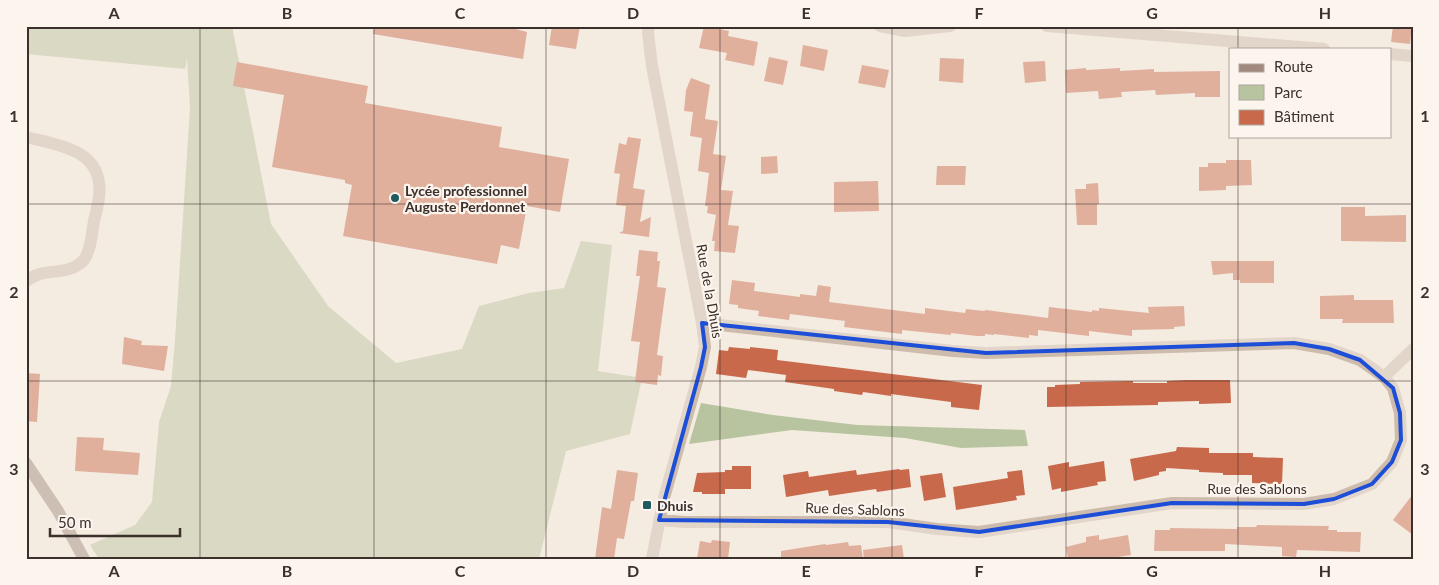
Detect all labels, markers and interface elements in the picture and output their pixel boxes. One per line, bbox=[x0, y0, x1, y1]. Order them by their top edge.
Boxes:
text: A bbox=[107, 3, 120, 22]
text: B bbox=[282, 3, 292, 22]
text: C bbox=[455, 3, 466, 22]
text: D bbox=[627, 3, 639, 22]
text: E bbox=[801, 3, 811, 22]
text: F bbox=[974, 3, 984, 22]
text: G bbox=[1146, 3, 1158, 22]
text: H bbox=[1319, 3, 1331, 22]
legend bbox=[1229, 48, 1392, 138]
text: Route bbox=[1274, 57, 1313, 75]
text: Parc bbox=[1274, 83, 1303, 101]
text: 1 bbox=[9, 106, 19, 125]
text: 1 bbox=[1420, 106, 1430, 125]
text: Bâtiment bbox=[1274, 107, 1335, 125]
place label: Lycée professionnel Auguste Perdonnet bbox=[404, 182, 527, 215]
marker: Lycée professionnel Auguste Perdonnet bbox=[389, 192, 401, 204]
street label: Rue de la Dhuis bbox=[693, 243, 727, 339]
text: 2 bbox=[9, 282, 19, 301]
text: 2 bbox=[1420, 282, 1430, 301]
text: 3 bbox=[9, 459, 19, 478]
text: 3 bbox=[1420, 459, 1430, 478]
street label: Rue des Sablons bbox=[1207, 480, 1307, 497]
place label: Dhuis bbox=[657, 497, 693, 514]
marker: Dhuis bbox=[641, 499, 653, 511]
street label: Rue des Sablons bbox=[805, 499, 905, 519]
scale bar bbox=[50, 505, 180, 537]
text: 50 m bbox=[58, 513, 92, 531]
text: A bbox=[107, 561, 120, 580]
text: B bbox=[282, 561, 292, 580]
text: C bbox=[455, 561, 466, 580]
text: D bbox=[627, 561, 639, 580]
text: E bbox=[801, 561, 811, 580]
text: F bbox=[974, 561, 984, 580]
text: G bbox=[1146, 561, 1158, 580]
text: H bbox=[1319, 561, 1331, 580]

